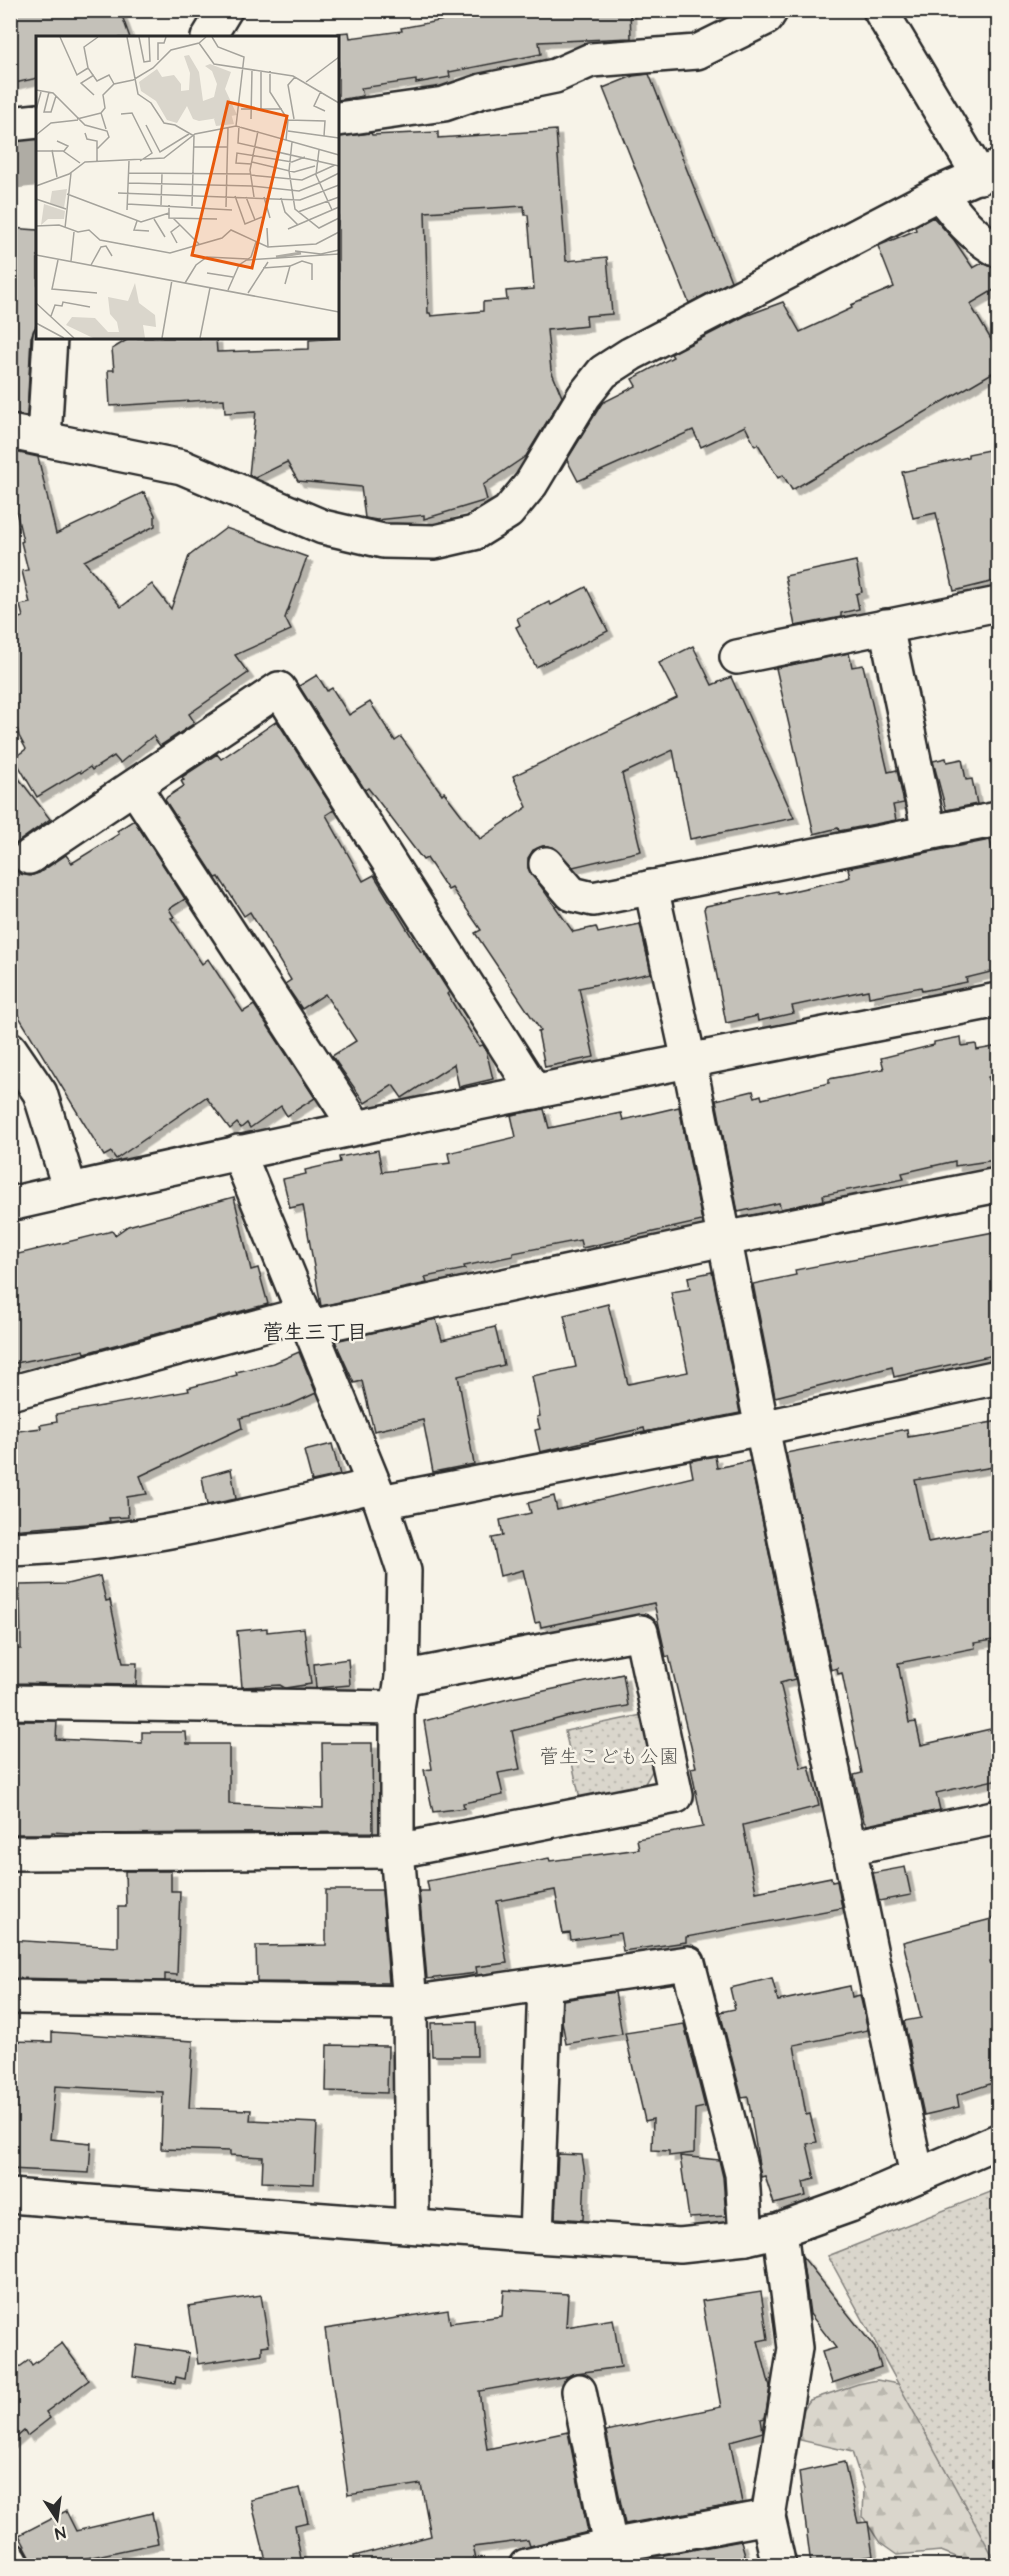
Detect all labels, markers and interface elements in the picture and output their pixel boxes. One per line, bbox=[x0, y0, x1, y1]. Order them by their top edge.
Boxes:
inset map bbox=[36, 36, 339, 339]
district label: 菅生三丁目 bbox=[263, 1318, 368, 1347]
park label: 菅生こども公園 bbox=[539, 1743, 679, 1771]
north arrow bbox=[27, 2489, 87, 2549]
text: N bbox=[53, 2521, 68, 2544]

